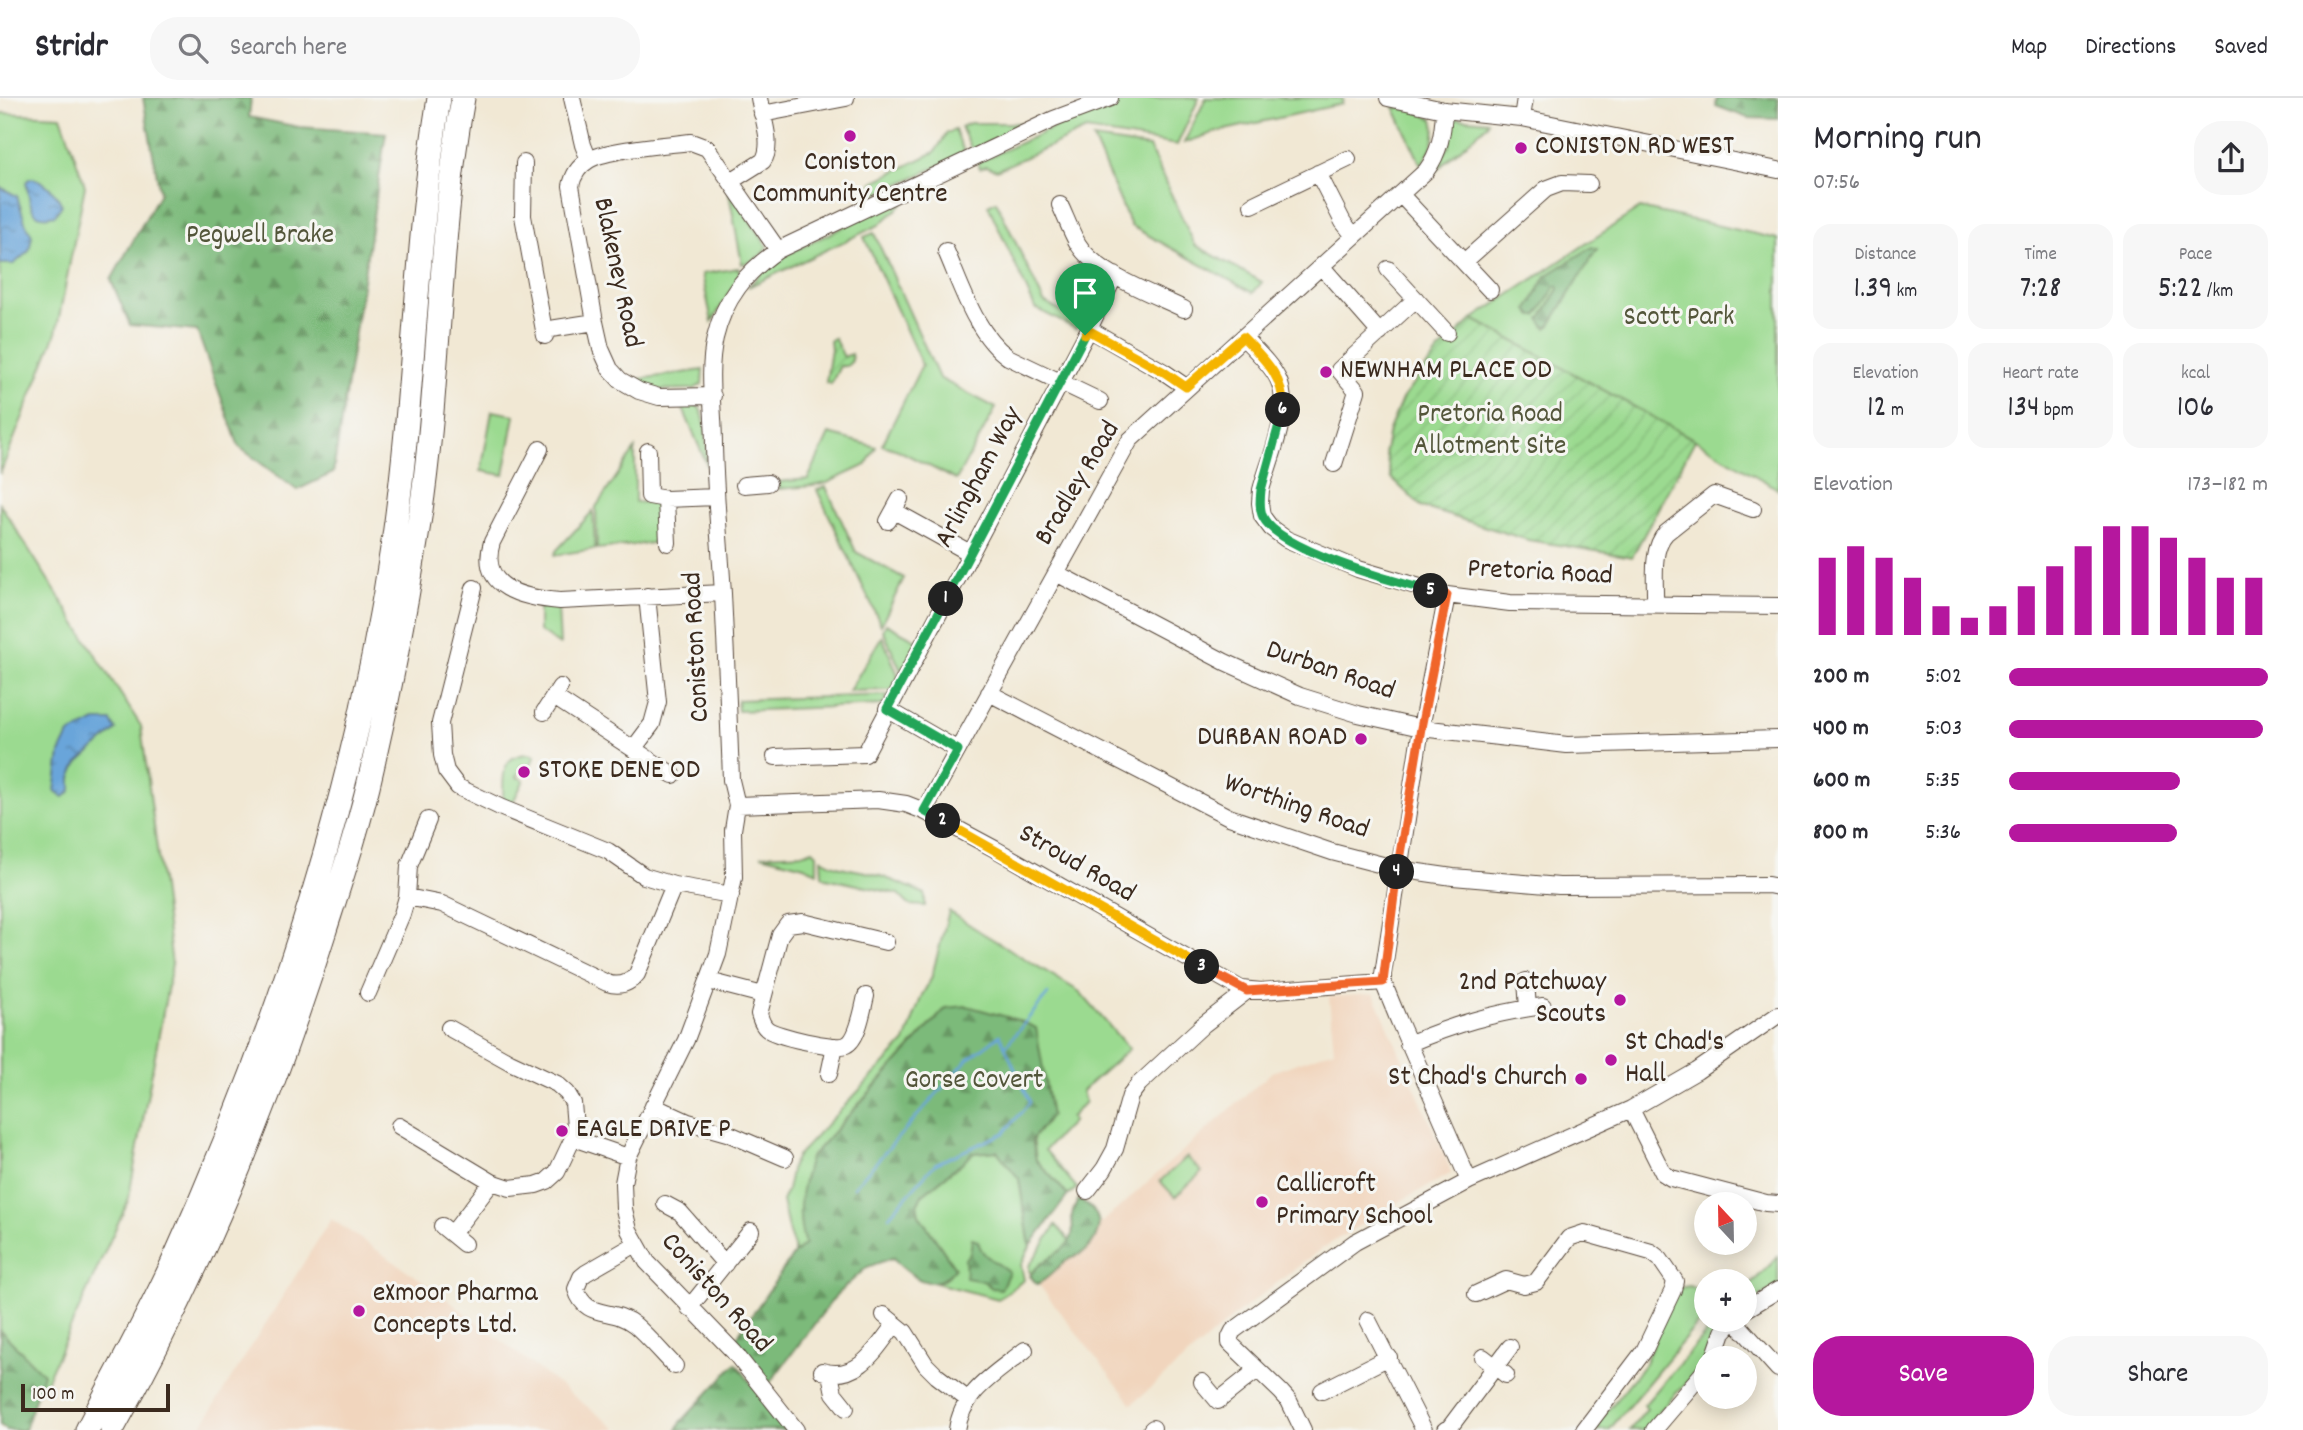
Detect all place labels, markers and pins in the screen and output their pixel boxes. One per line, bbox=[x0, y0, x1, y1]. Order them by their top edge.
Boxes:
marker: Coniston Community Centre bbox=[842, 128, 858, 144]
place label: CONISTON RD WEST bbox=[1535, 128, 1734, 168]
marker: CONISTON RD WEST bbox=[1513, 140, 1529, 156]
place label: Coniston Community Centre bbox=[752, 144, 948, 216]
pin bbox=[1055, 263, 1115, 335]
place label: NEWNHAM PLACE OD bbox=[1340, 352, 1552, 392]
marker: NEWNHAM PLACE OD bbox=[1318, 364, 1334, 380]
pin: 6 bbox=[1266, 392, 1300, 428]
pin: 5 bbox=[1414, 574, 1448, 608]
pin: 1 bbox=[928, 582, 964, 616]
place label: DURBAN ROAD bbox=[1197, 719, 1347, 759]
marker: DURBAN ROAD bbox=[1353, 731, 1369, 747]
place label: STOKE DENE OD bbox=[538, 752, 700, 792]
marker: STOKE DENE OD bbox=[516, 764, 532, 780]
pin: 2 bbox=[926, 804, 960, 838]
pin: 4 bbox=[1380, 854, 1414, 890]
pin: 3 bbox=[1184, 950, 1220, 984]
place label: 2nd Patchway Scouts bbox=[1459, 964, 1607, 1036]
marker: 2nd Patchway Scouts bbox=[1612, 992, 1628, 1008]
place label: St Chad's Hall bbox=[1625, 1024, 1724, 1096]
marker: St Chad's Hall bbox=[1603, 1052, 1619, 1068]
place label: St Chad's Church bbox=[1388, 1059, 1567, 1099]
marker: St Chad's Church bbox=[1573, 1071, 1589, 1087]
place label: EAGLE DRIVE P bbox=[576, 1111, 731, 1151]
marker: EAGLE DRIVE P bbox=[554, 1123, 570, 1139]
place label: Callicroft Primary School bbox=[1276, 1166, 1433, 1238]
marker: Callicroft Primary School bbox=[1254, 1194, 1270, 1210]
place label: eXmoor Pharma Concepts Ltd. bbox=[373, 1275, 538, 1347]
marker: eXmoor Pharma Concepts Ltd. bbox=[351, 1303, 367, 1319]

